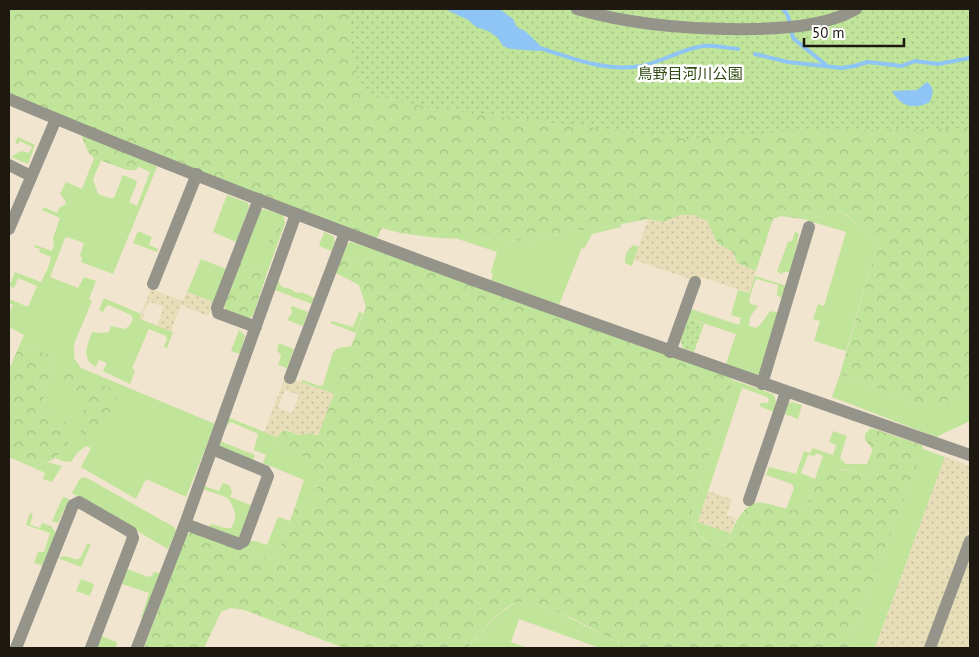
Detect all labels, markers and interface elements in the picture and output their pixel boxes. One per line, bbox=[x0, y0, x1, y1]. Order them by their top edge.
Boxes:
scale bar bbox=[804, 15, 904, 47]
text: 50 m bbox=[812, 23, 845, 42]
park label: 鳥野目河川公園 bbox=[637, 64, 743, 83]

